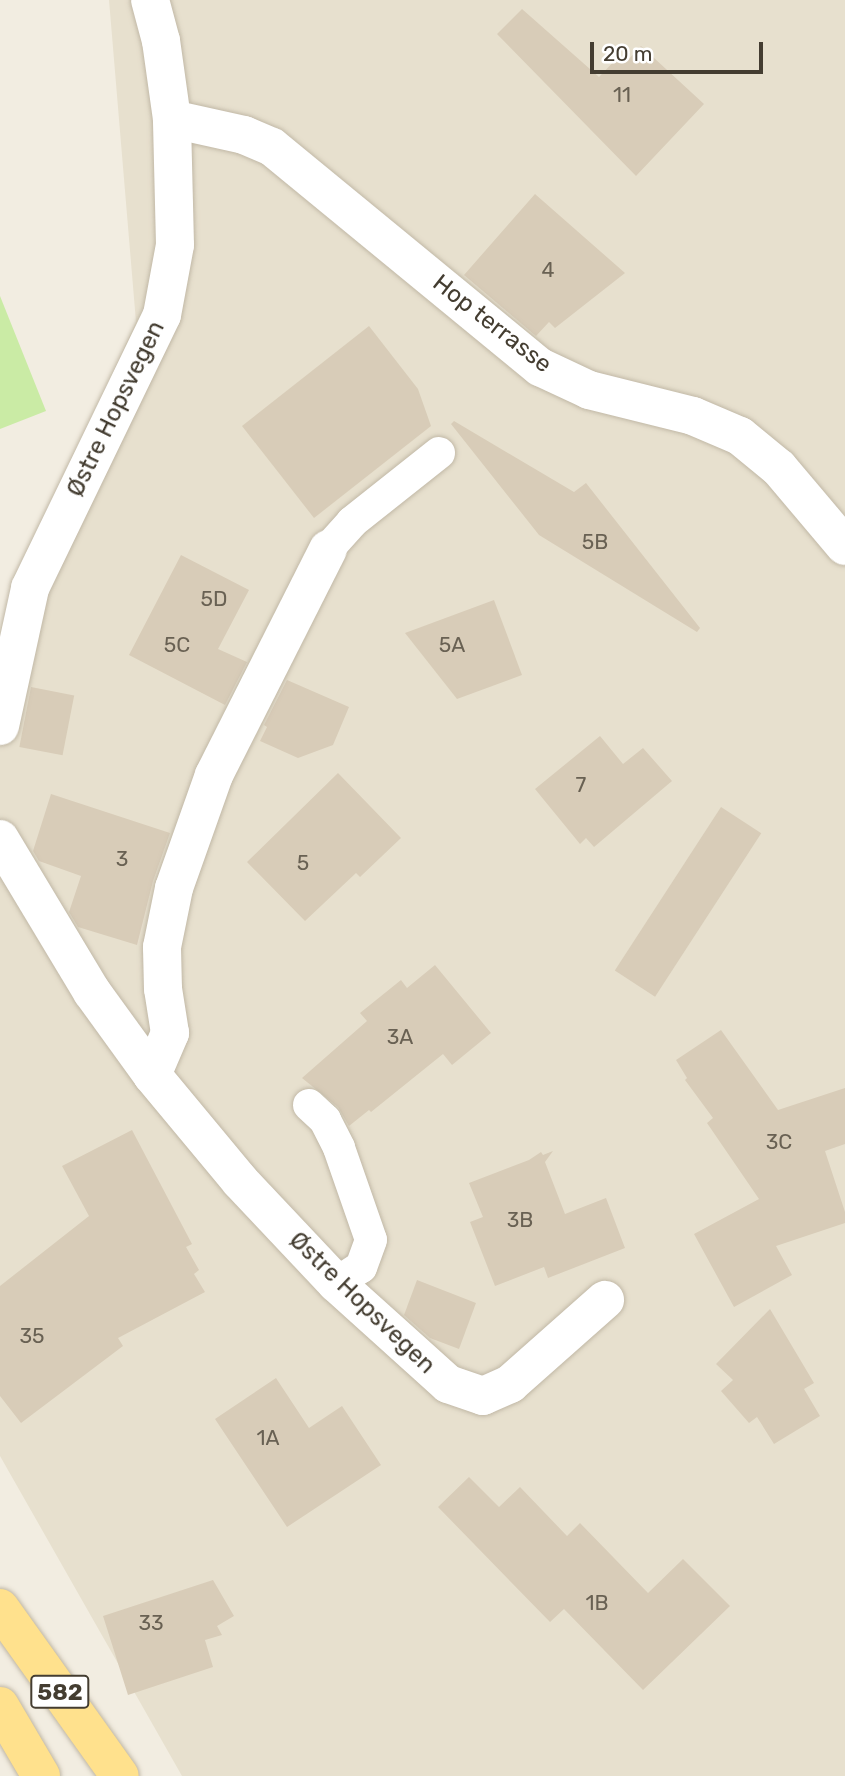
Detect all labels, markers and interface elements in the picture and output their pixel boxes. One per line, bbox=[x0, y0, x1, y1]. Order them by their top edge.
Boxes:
scale bar bbox=[593, 28, 766, 72]
text: 20 m bbox=[603, 41, 652, 66]
house number: 11 bbox=[613, 82, 631, 108]
house number: 4 bbox=[541, 257, 555, 283]
street label: Hop terrasse bbox=[427, 269, 557, 379]
street label: Østre Hopsvegen bbox=[61, 317, 171, 501]
house number: 5B bbox=[582, 529, 608, 555]
house number: 5D bbox=[201, 586, 227, 612]
house number: 5C bbox=[164, 632, 190, 658]
house number: 5A bbox=[439, 632, 465, 658]
house number: 7 bbox=[576, 772, 586, 798]
house number: 3 bbox=[116, 846, 128, 872]
house number: 5 bbox=[297, 850, 309, 876]
house number: 3A bbox=[387, 1024, 413, 1050]
house number: 3C bbox=[766, 1129, 792, 1155]
house number: 3B bbox=[507, 1207, 533, 1233]
street label: Østre Hopsvegen bbox=[283, 1226, 441, 1380]
house number: 35 bbox=[19, 1323, 45, 1349]
house number: 1A bbox=[256, 1425, 280, 1451]
house number: 1B bbox=[585, 1590, 609, 1616]
house number: 33 bbox=[138, 1610, 164, 1636]
road number: 582 bbox=[30, 1672, 90, 1712]

